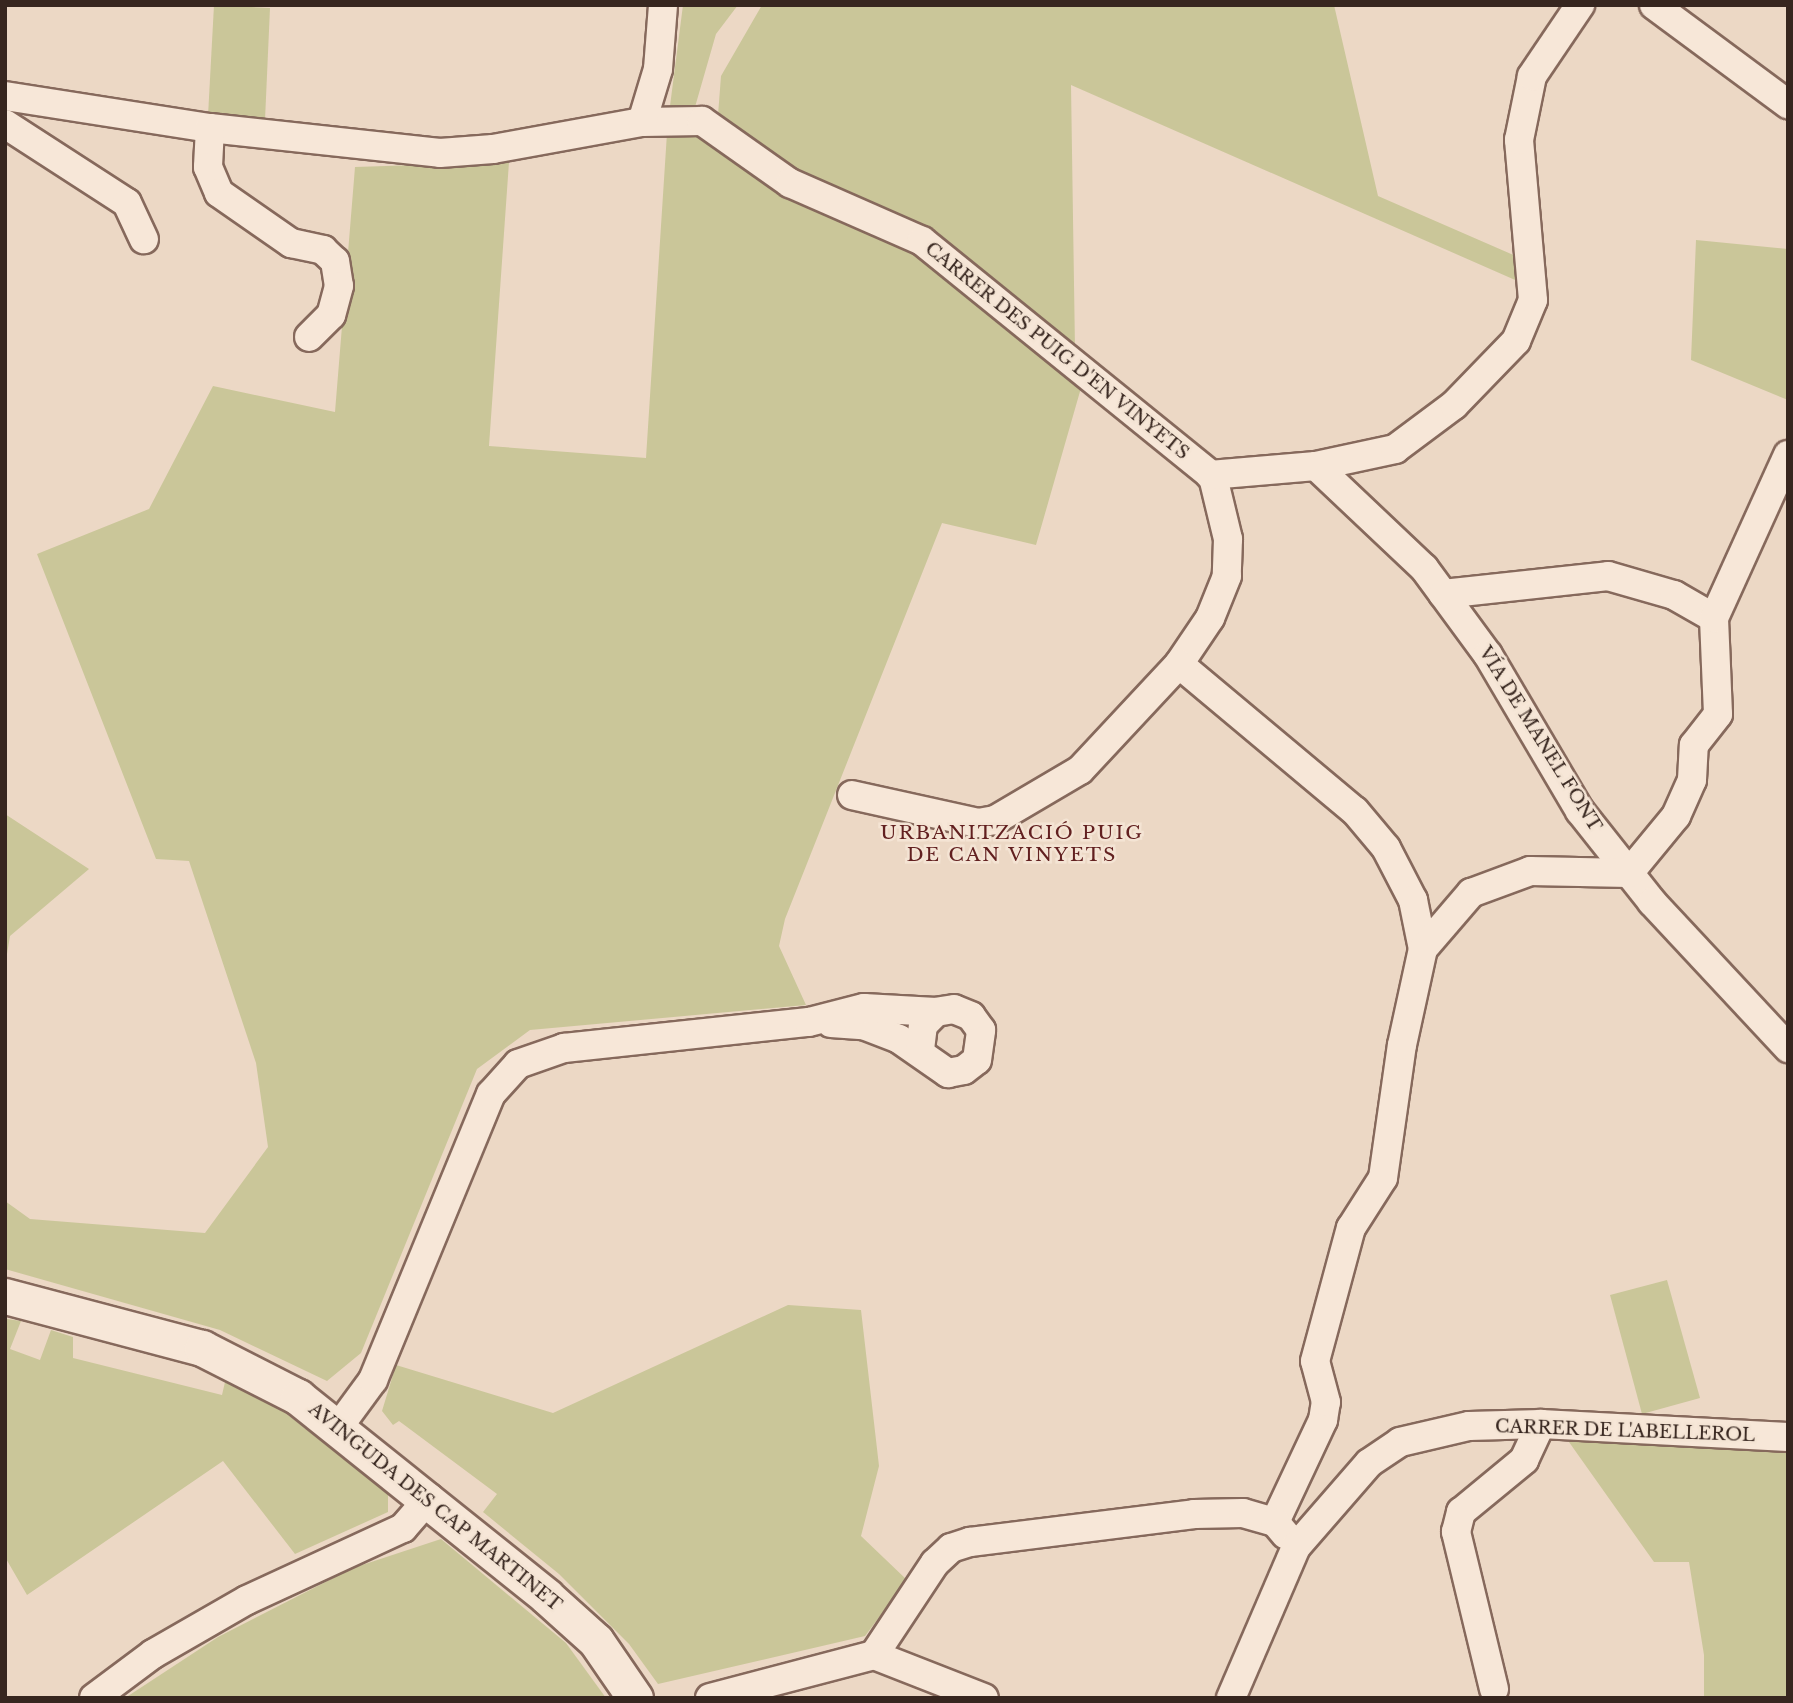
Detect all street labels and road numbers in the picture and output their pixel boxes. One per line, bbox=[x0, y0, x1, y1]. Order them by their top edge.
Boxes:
street label: CARRER DES PUIG D'EN VINYETS bbox=[920, 237, 1194, 465]
street label: VÍA DE MANEL FONT bbox=[1474, 642, 1606, 836]
street label: AVINGUDA DES CAP MARTINET bbox=[304, 1398, 566, 1616]
street label: CARRER DE L'ABELLEROL bbox=[1494, 1416, 1756, 1446]

